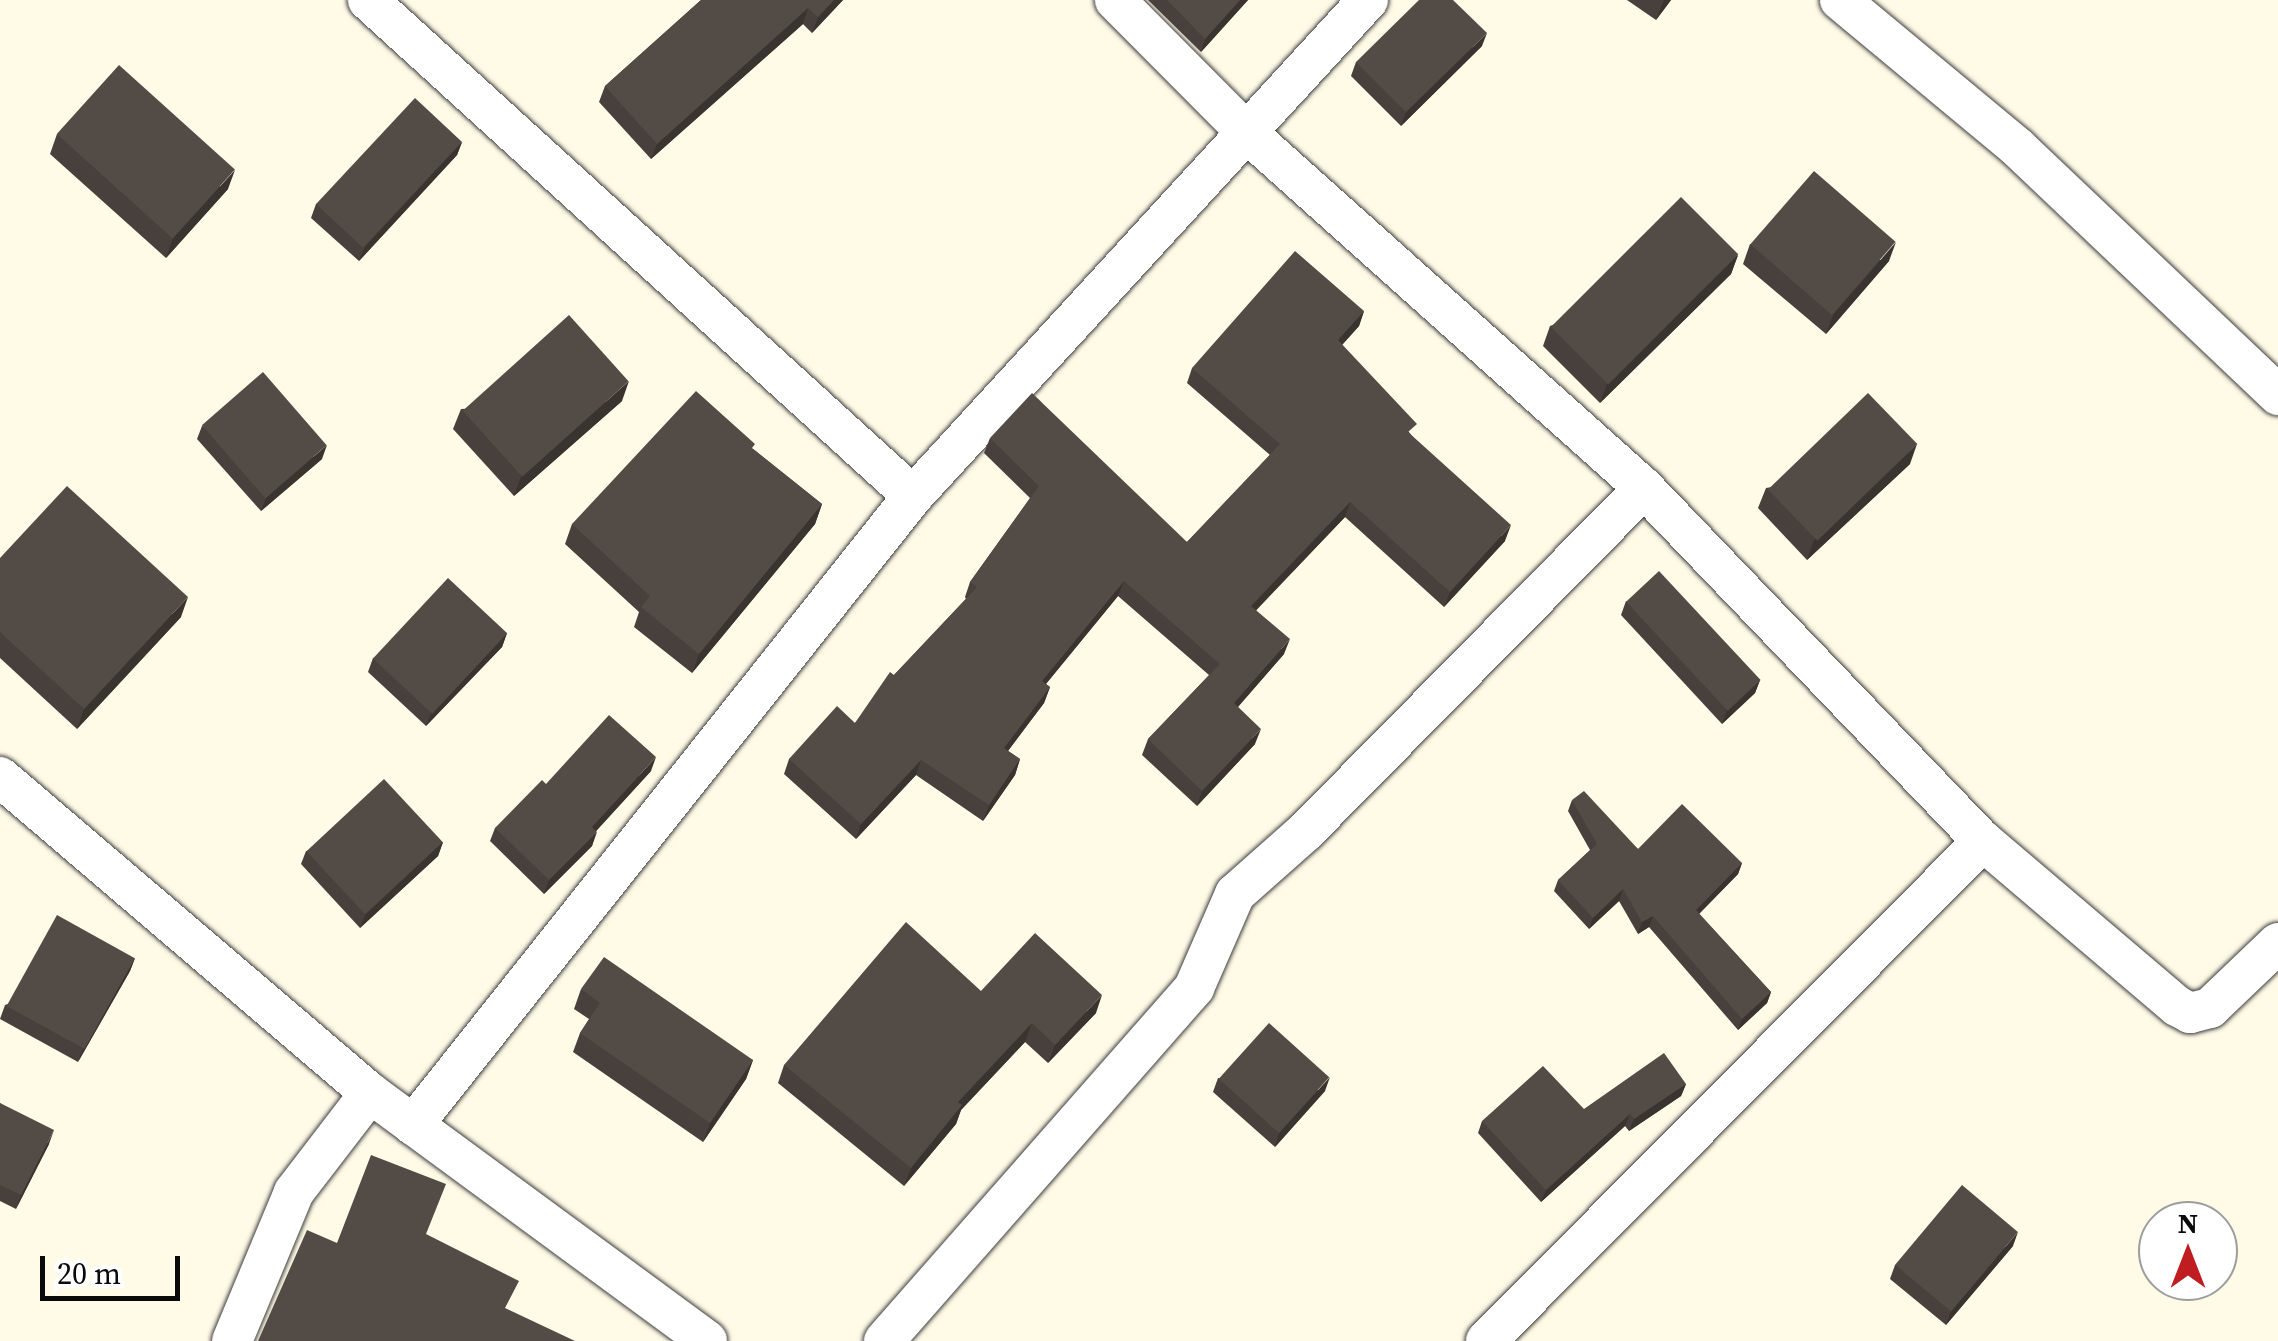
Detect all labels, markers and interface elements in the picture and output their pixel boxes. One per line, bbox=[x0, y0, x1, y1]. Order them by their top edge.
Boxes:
north arrow bbox=[2138, 1201, 2238, 1301]
text: N bbox=[2178, 1204, 2198, 1242]
scale bar bbox=[45, 1236, 185, 1298]
text: 20 m bbox=[57, 1253, 121, 1294]

